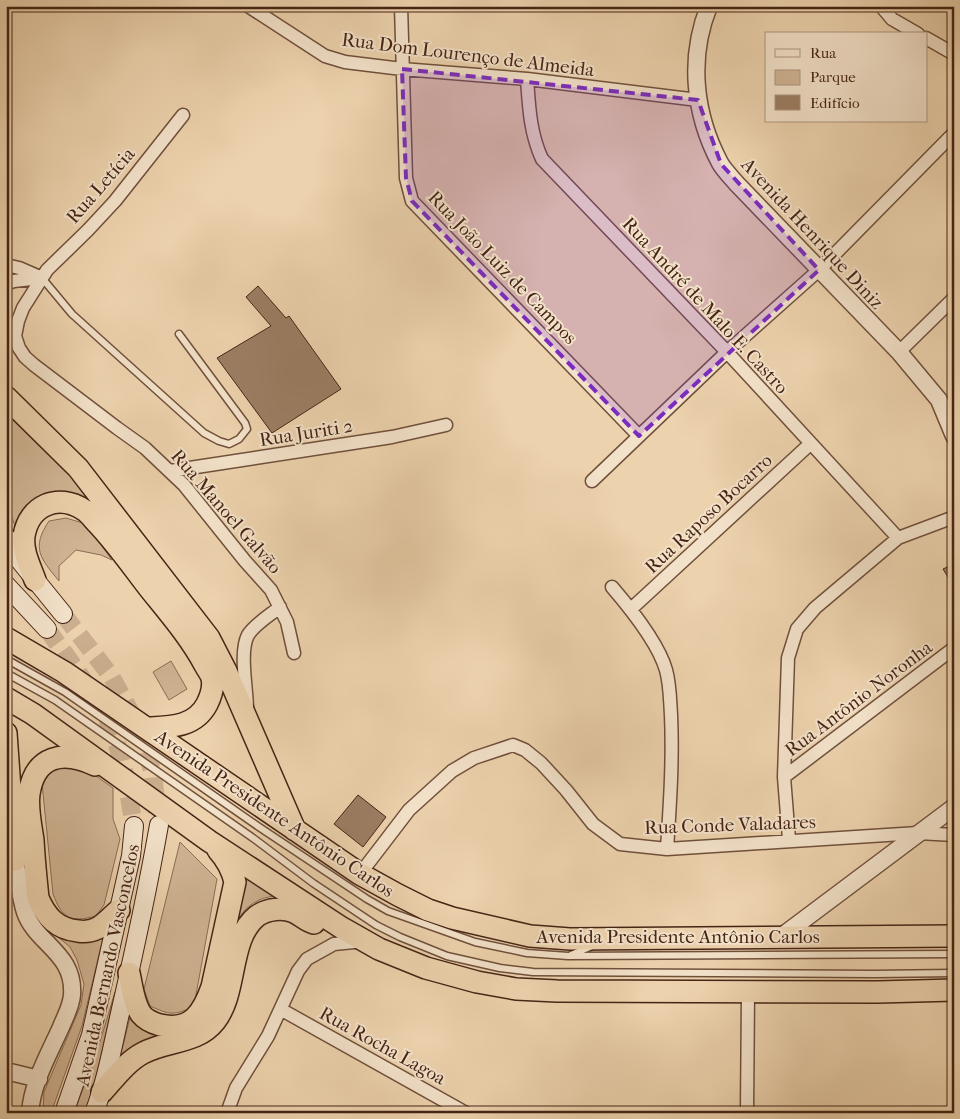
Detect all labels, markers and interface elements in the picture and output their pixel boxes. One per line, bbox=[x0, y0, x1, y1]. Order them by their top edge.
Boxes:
street label: Rua Dom Lourenço de Almeida bbox=[340, 29, 596, 81]
legend bbox=[765, 32, 928, 122]
text: Rua bbox=[810, 44, 837, 62]
text: Parque bbox=[810, 68, 856, 86]
text: Edifício bbox=[810, 94, 860, 112]
street label: Rua Letícia bbox=[62, 143, 140, 228]
street label: Avenida Henrique Diniz bbox=[736, 153, 888, 314]
street label: Rua João Luiz de Campos bbox=[423, 187, 581, 349]
street label: Rua André de Malo E. Castro bbox=[618, 213, 793, 399]
street label: Rua Juriti 2 bbox=[258, 415, 355, 451]
street label: Rua Manoel Galvão bbox=[166, 445, 286, 579]
street label: Rua Raposo Bocarro bbox=[641, 449, 777, 578]
street label: Rua Antônio Noronha bbox=[781, 636, 937, 761]
street label: Avenida Presidente Antônio Carlos bbox=[150, 725, 398, 902]
street label: Rua Conde Valadares bbox=[644, 811, 816, 839]
street label: Avenida Bernardo Vasconcelos bbox=[71, 842, 144, 1089]
street label: Avenida Presidente Antônio Carlos bbox=[535, 926, 820, 948]
street label: Rua Rocha Lagoa bbox=[316, 1002, 450, 1090]

